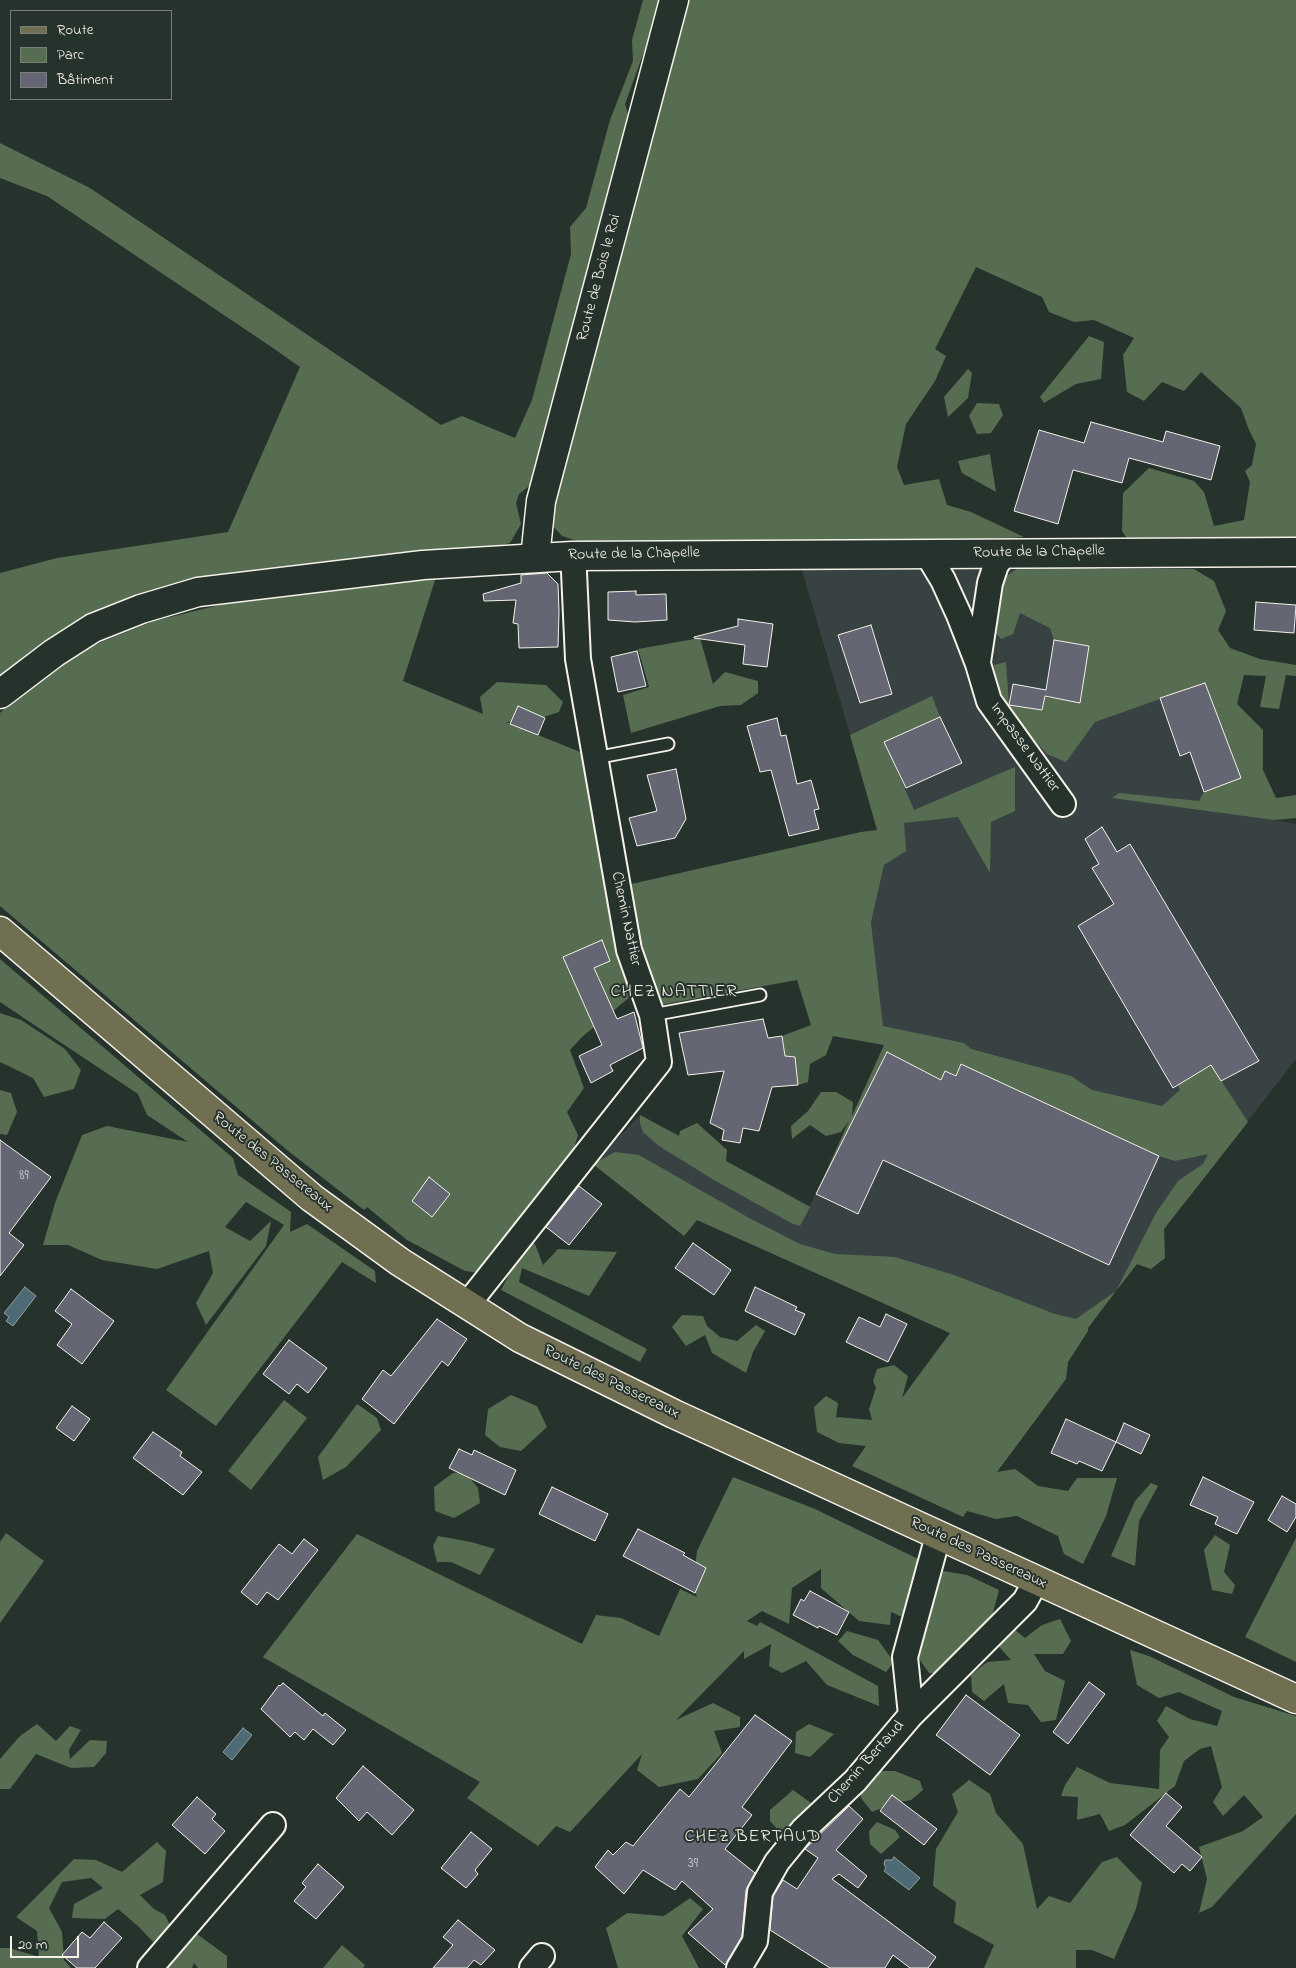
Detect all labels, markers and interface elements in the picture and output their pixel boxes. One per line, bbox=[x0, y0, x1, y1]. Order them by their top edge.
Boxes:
legend bbox=[10, 10, 172, 100]
text: Route bbox=[57, 19, 93, 41]
text: Parc bbox=[57, 44, 84, 66]
text: Bâtiment bbox=[57, 69, 114, 91]
street label: Route de Bois le Roi bbox=[574, 212, 626, 344]
street label: Route de la Chapelle bbox=[973, 542, 1105, 564]
street label: Route de la Chapelle bbox=[568, 544, 700, 566]
street label: Impasse Nattier bbox=[985, 699, 1063, 797]
street label: Chemin Nattier bbox=[606, 870, 644, 968]
district label: CHEZ NATTIER bbox=[609, 982, 739, 1004]
street label: Route des Passereaux bbox=[208, 1109, 336, 1217]
house number: 89 bbox=[19, 1169, 29, 1185]
street label: Route des Passereaux bbox=[540, 1342, 682, 1424]
street label: Route des Passereaux bbox=[907, 1514, 1049, 1594]
street label: Chemin Bertaud bbox=[824, 1717, 910, 1809]
district label: CHEZ BERTAUD bbox=[683, 1827, 823, 1849]
house number: 39 bbox=[688, 1857, 698, 1873]
scale bar bbox=[12, 1926, 81, 1958]
text: 20 m bbox=[18, 1934, 47, 1956]

